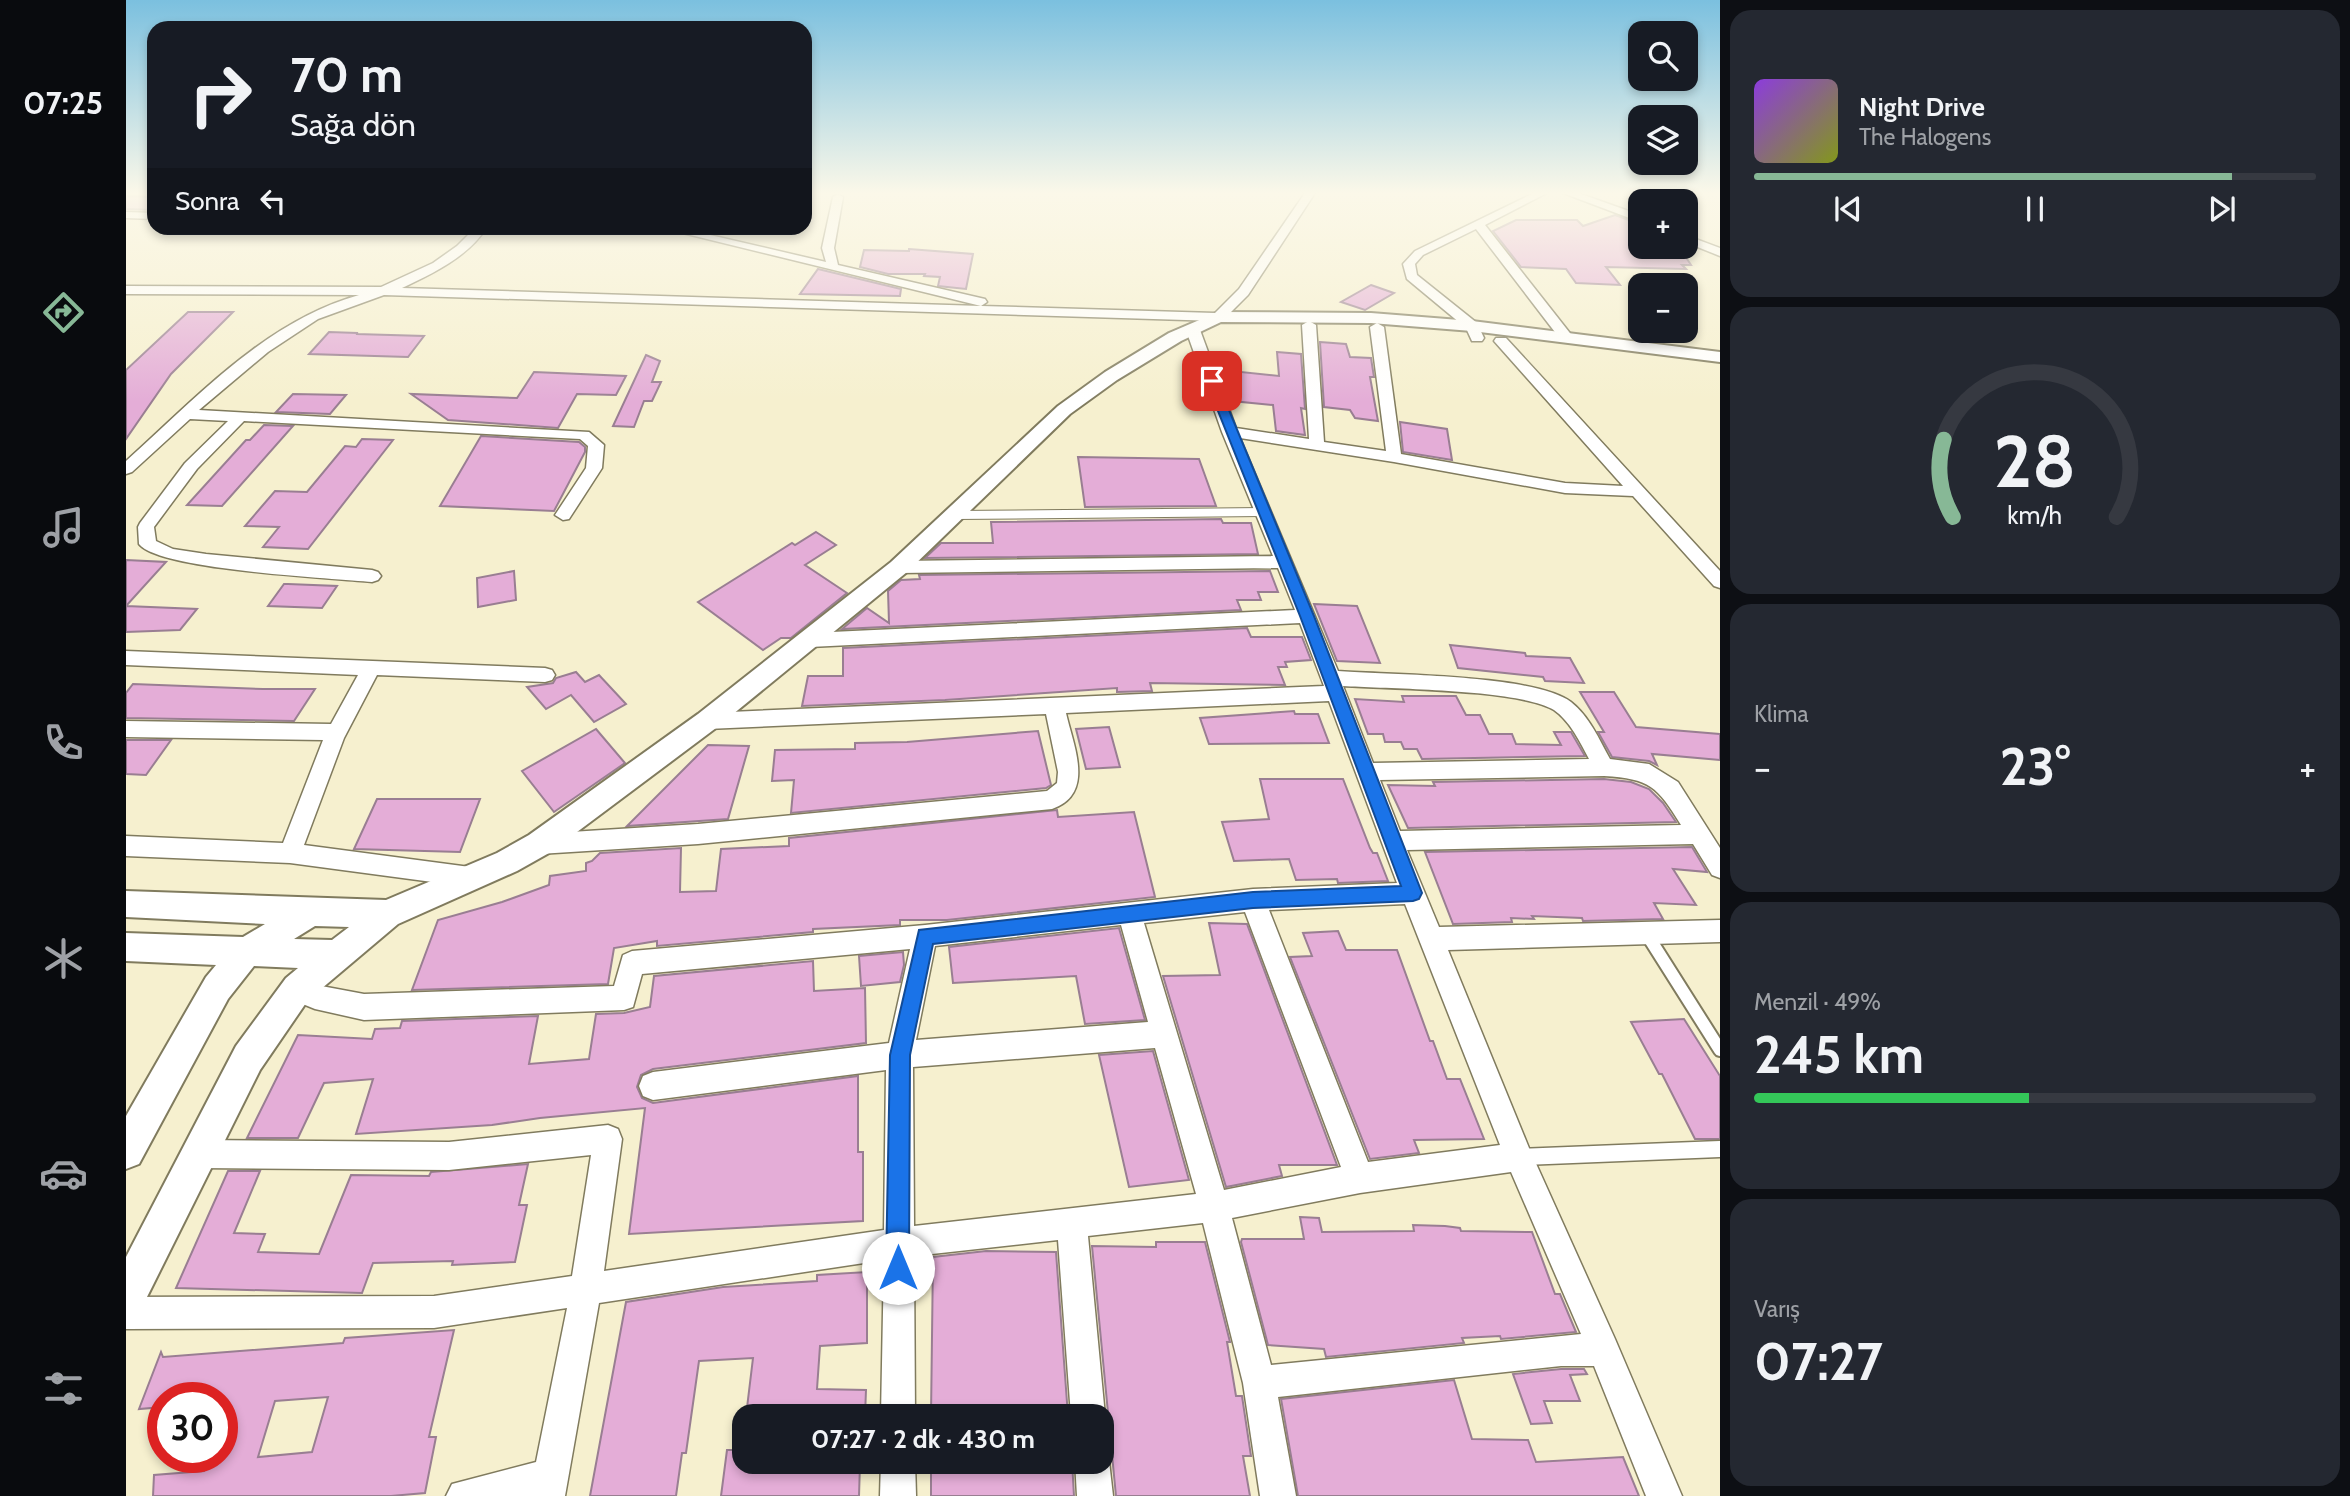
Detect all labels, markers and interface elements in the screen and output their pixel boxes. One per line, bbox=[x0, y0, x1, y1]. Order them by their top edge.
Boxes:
map controls bbox=[1628, 21, 1698, 343]
button: search bbox=[1628, 21, 1698, 91]
text: 70 m bbox=[290, 45, 403, 104]
icon: right bbox=[175, 49, 266, 140]
text: 07:25 bbox=[23, 83, 103, 122]
text: Night Drive bbox=[1859, 91, 1985, 123]
text: Sağa dön bbox=[290, 105, 416, 144]
button: layers bbox=[1628, 105, 1698, 175]
text: The Halogens bbox=[1859, 123, 1991, 151]
icon: left bbox=[254, 182, 292, 220]
text: Sonra bbox=[175, 185, 240, 217]
button: + bbox=[1628, 189, 1698, 259]
icon: previous bbox=[1829, 190, 1867, 228]
icon: pause bbox=[2016, 190, 2054, 228]
icon: next bbox=[2203, 190, 2241, 228]
button: − bbox=[1628, 273, 1698, 343]
icon: directions bbox=[39, 288, 88, 337]
pin bbox=[1182, 351, 1242, 411]
icon: arrive bbox=[1193, 362, 1231, 400]
text: 28 bbox=[1994, 417, 2076, 505]
text: km/h bbox=[2008, 500, 2062, 530]
icon: music bbox=[39, 503, 88, 552]
text: Klima bbox=[1754, 700, 1809, 728]
icon: phone bbox=[39, 718, 88, 767]
text: 23° bbox=[2000, 735, 2070, 798]
text: − bbox=[1754, 744, 1771, 791]
text: + bbox=[2299, 744, 2316, 791]
icon: climate bbox=[39, 934, 88, 983]
text: Menzil · 49% bbox=[1754, 988, 1881, 1016]
text: 245 km bbox=[1754, 1023, 1924, 1086]
icon: car bbox=[39, 1149, 88, 1198]
position arrow bbox=[861, 1231, 935, 1305]
text: Varış bbox=[1754, 1295, 1800, 1323]
text: 07:27 bbox=[1754, 1330, 1883, 1393]
icon: filters bbox=[39, 1364, 88, 1413]
speed limit sign: 30 bbox=[147, 1382, 238, 1473]
text: 07:27 · 2 dk · 430 m bbox=[811, 1423, 1035, 1455]

